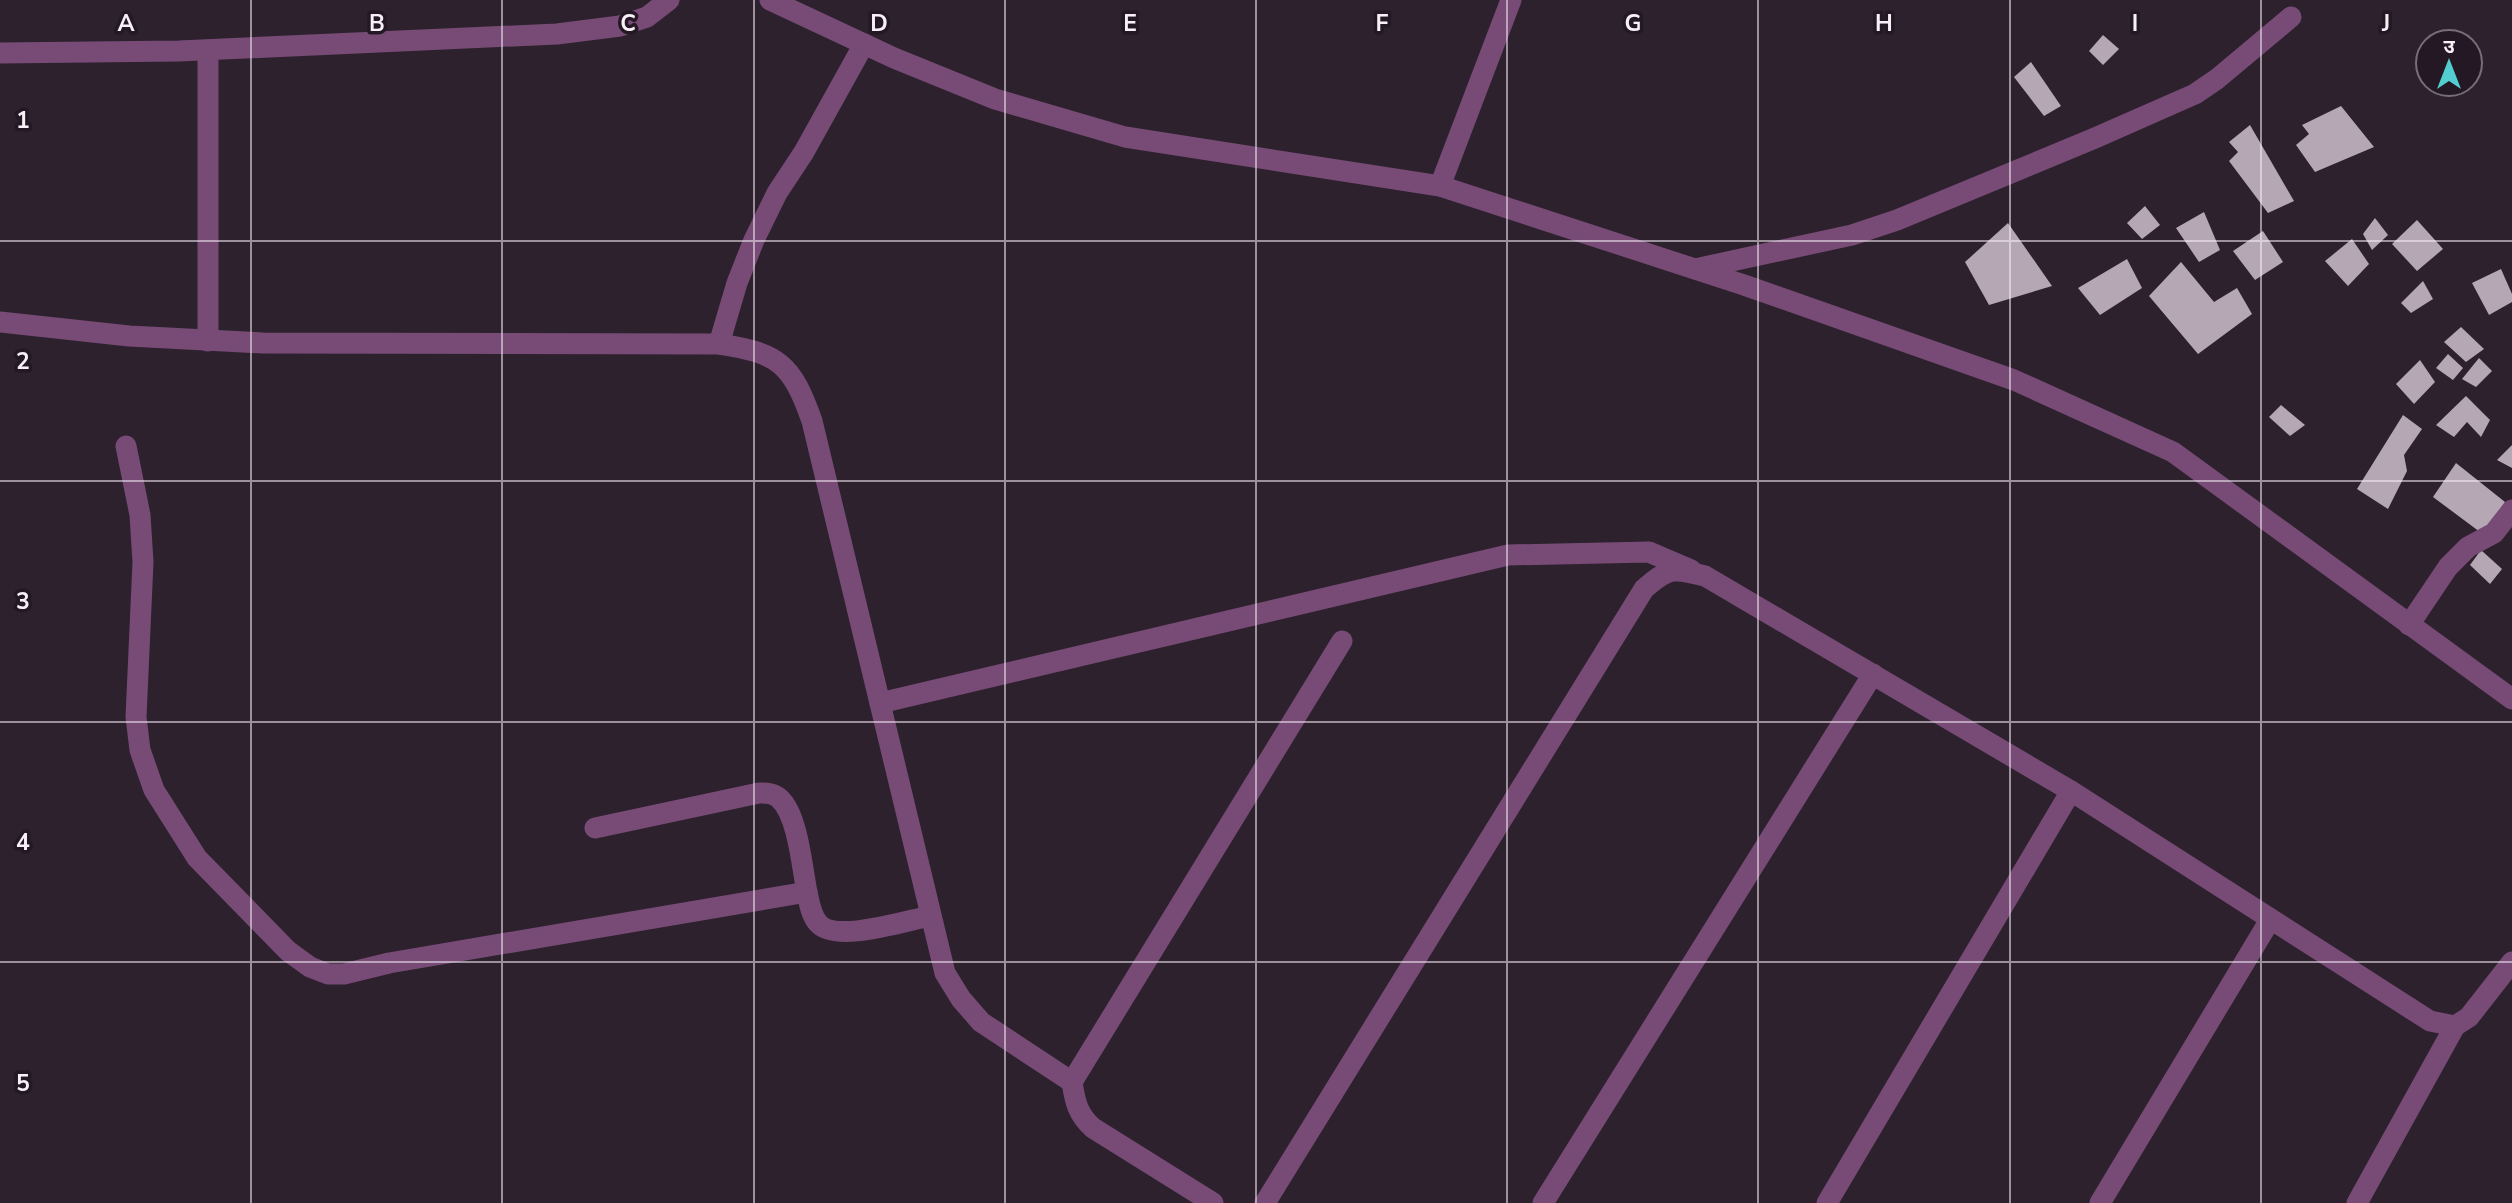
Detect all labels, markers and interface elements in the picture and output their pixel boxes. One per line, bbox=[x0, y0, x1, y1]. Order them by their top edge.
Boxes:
text: A bbox=[117, 8, 135, 39]
text: B bbox=[369, 8, 385, 39]
text: C bbox=[620, 8, 636, 39]
text: D bbox=[870, 8, 888, 39]
text: E bbox=[1123, 8, 1137, 39]
text: F bbox=[1376, 8, 1389, 39]
text: G bbox=[1625, 8, 1641, 39]
text: H bbox=[1875, 8, 1893, 39]
text: I bbox=[2132, 8, 2138, 39]
text: J bbox=[2381, 8, 2390, 39]
north arrow bbox=[2414, 28, 2484, 98]
text: उ bbox=[2443, 34, 2455, 60]
text: 1 bbox=[16, 105, 30, 136]
text: 2 bbox=[16, 346, 30, 377]
text: 3 bbox=[16, 586, 30, 617]
text: 4 bbox=[16, 827, 30, 858]
text: 5 bbox=[16, 1068, 30, 1099]

